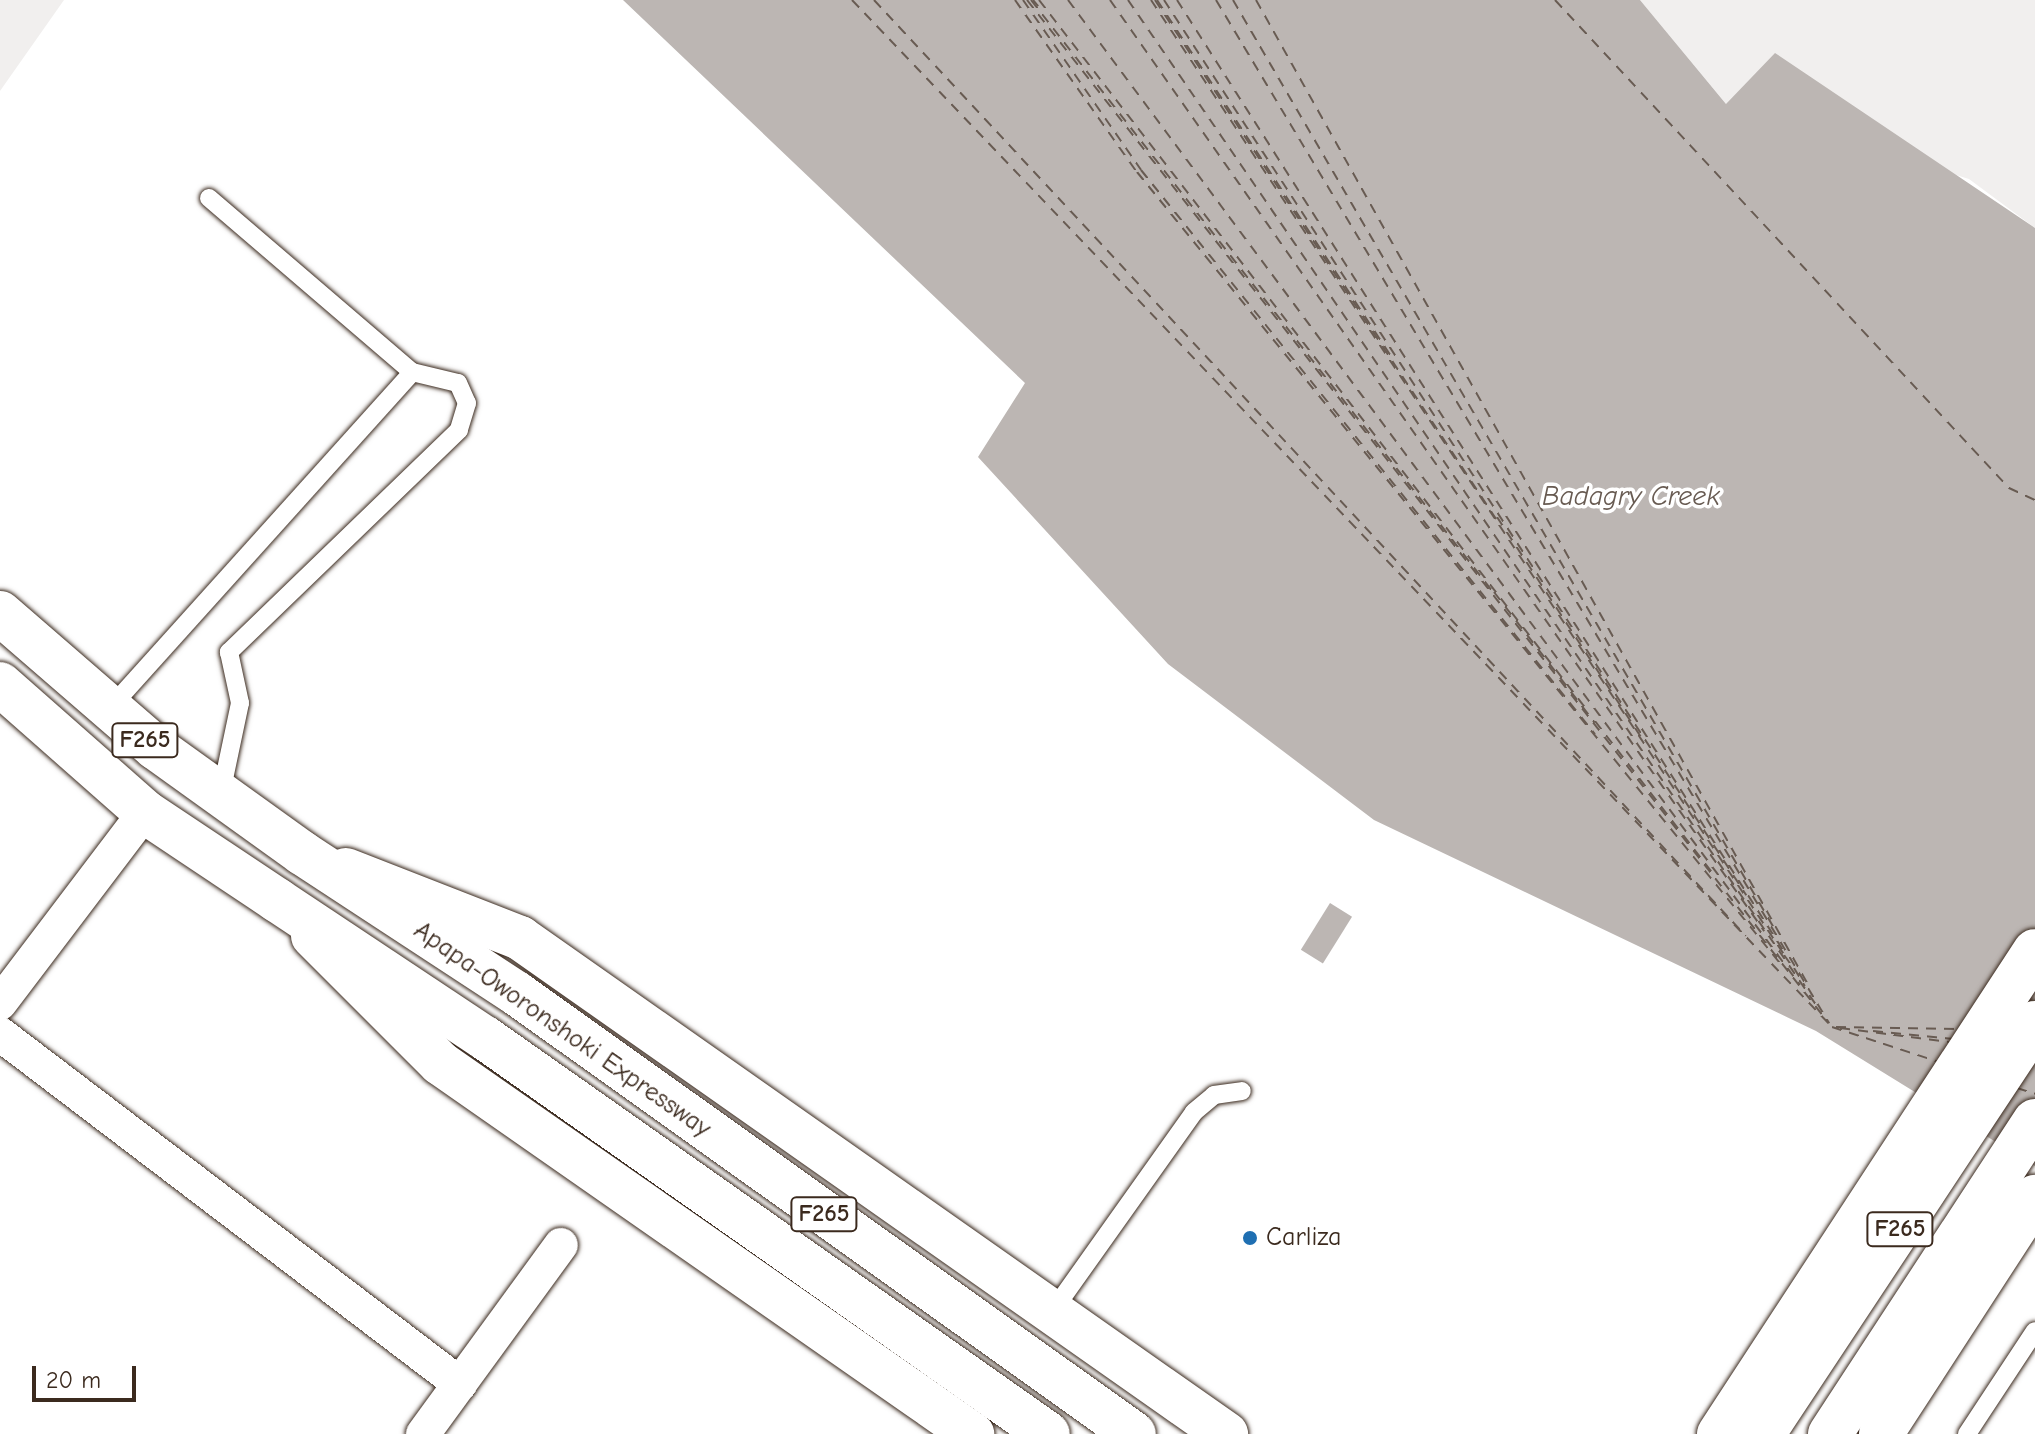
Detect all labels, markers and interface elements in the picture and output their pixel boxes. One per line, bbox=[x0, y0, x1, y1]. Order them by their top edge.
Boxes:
water label: Badagry Creek bbox=[1542, 479, 1720, 513]
road number: F265 bbox=[111, 720, 179, 760]
street label: Apapa-Oworonshoki Expressway bbox=[407, 915, 717, 1145]
road number: F265 bbox=[790, 1194, 858, 1234]
road number: F265 bbox=[1866, 1209, 1934, 1249]
place label: Carliza bbox=[1266, 1222, 1341, 1254]
marker: Carliza bbox=[1241, 1229, 1259, 1247]
scale bar bbox=[36, 1350, 140, 1400]
text: 20 m bbox=[46, 1366, 101, 1394]

